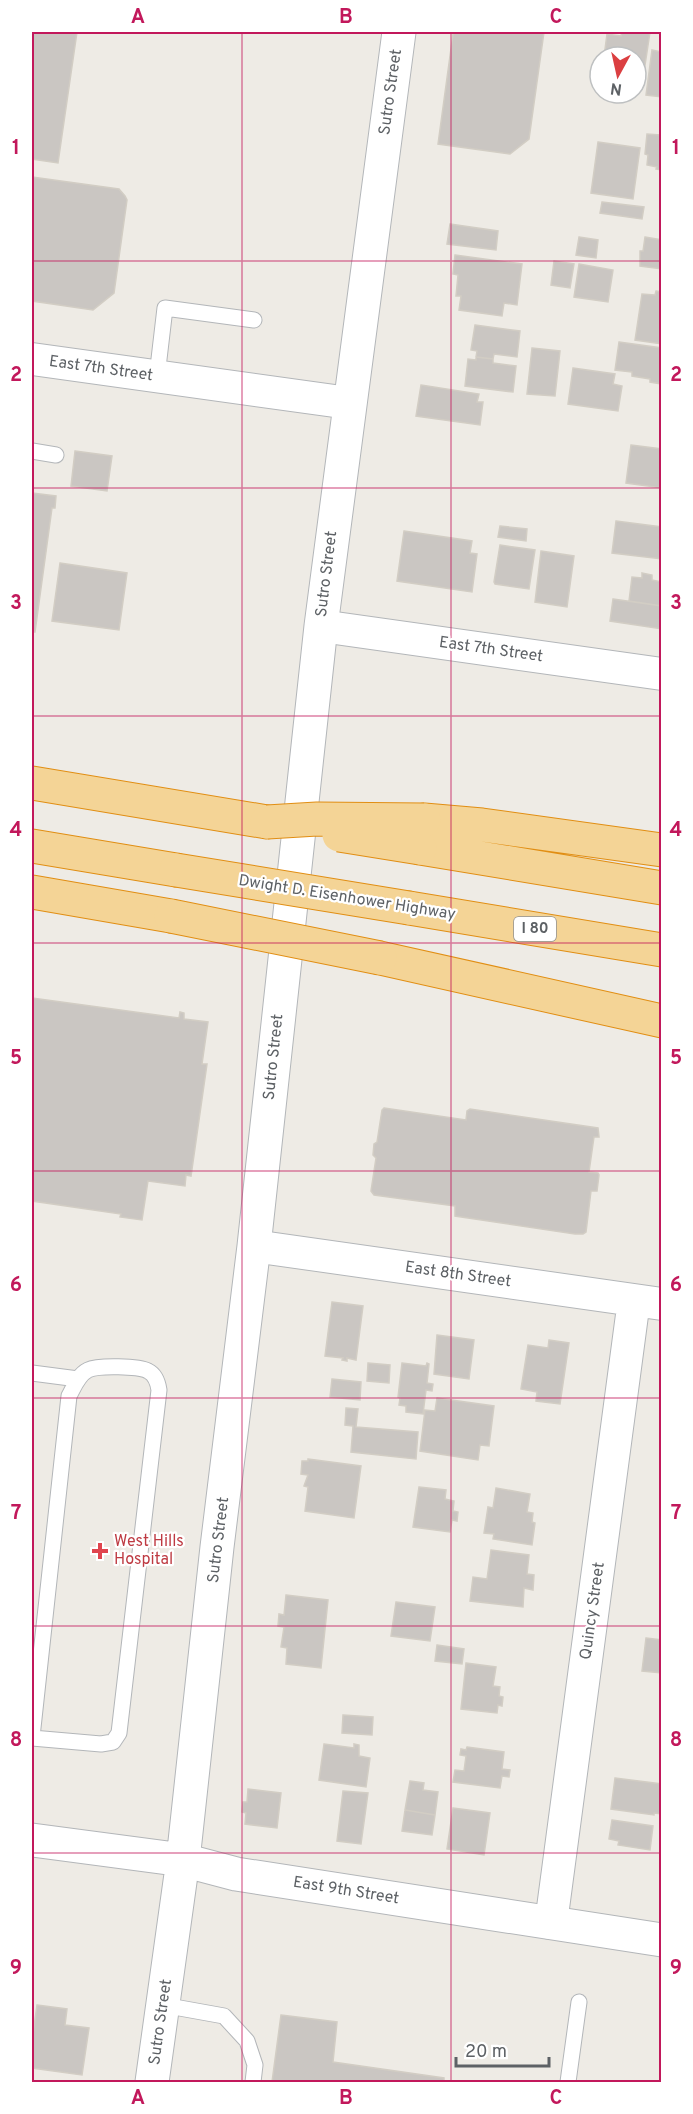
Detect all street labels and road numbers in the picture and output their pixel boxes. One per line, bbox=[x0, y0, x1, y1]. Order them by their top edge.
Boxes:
street label: Sutro Street bbox=[375, 48, 407, 136]
street label: East 7th Street bbox=[48, 352, 154, 386]
street label: Sutro Street bbox=[312, 530, 342, 618]
street label: East 7th Street bbox=[438, 633, 544, 667]
street label: Dwight D. Eisenhower Highway bbox=[237, 871, 457, 925]
road number: I 80 bbox=[514, 917, 556, 941]
street label: Sutro Street bbox=[260, 1013, 288, 1101]
street label: East 8th Street bbox=[404, 1258, 512, 1292]
street label: Sutro Street bbox=[204, 1496, 234, 1584]
street label: Quincy Street bbox=[576, 1561, 610, 1661]
street label: East 9th Street bbox=[292, 1873, 400, 1909]
street label: Sutro Street bbox=[145, 1978, 177, 2066]

